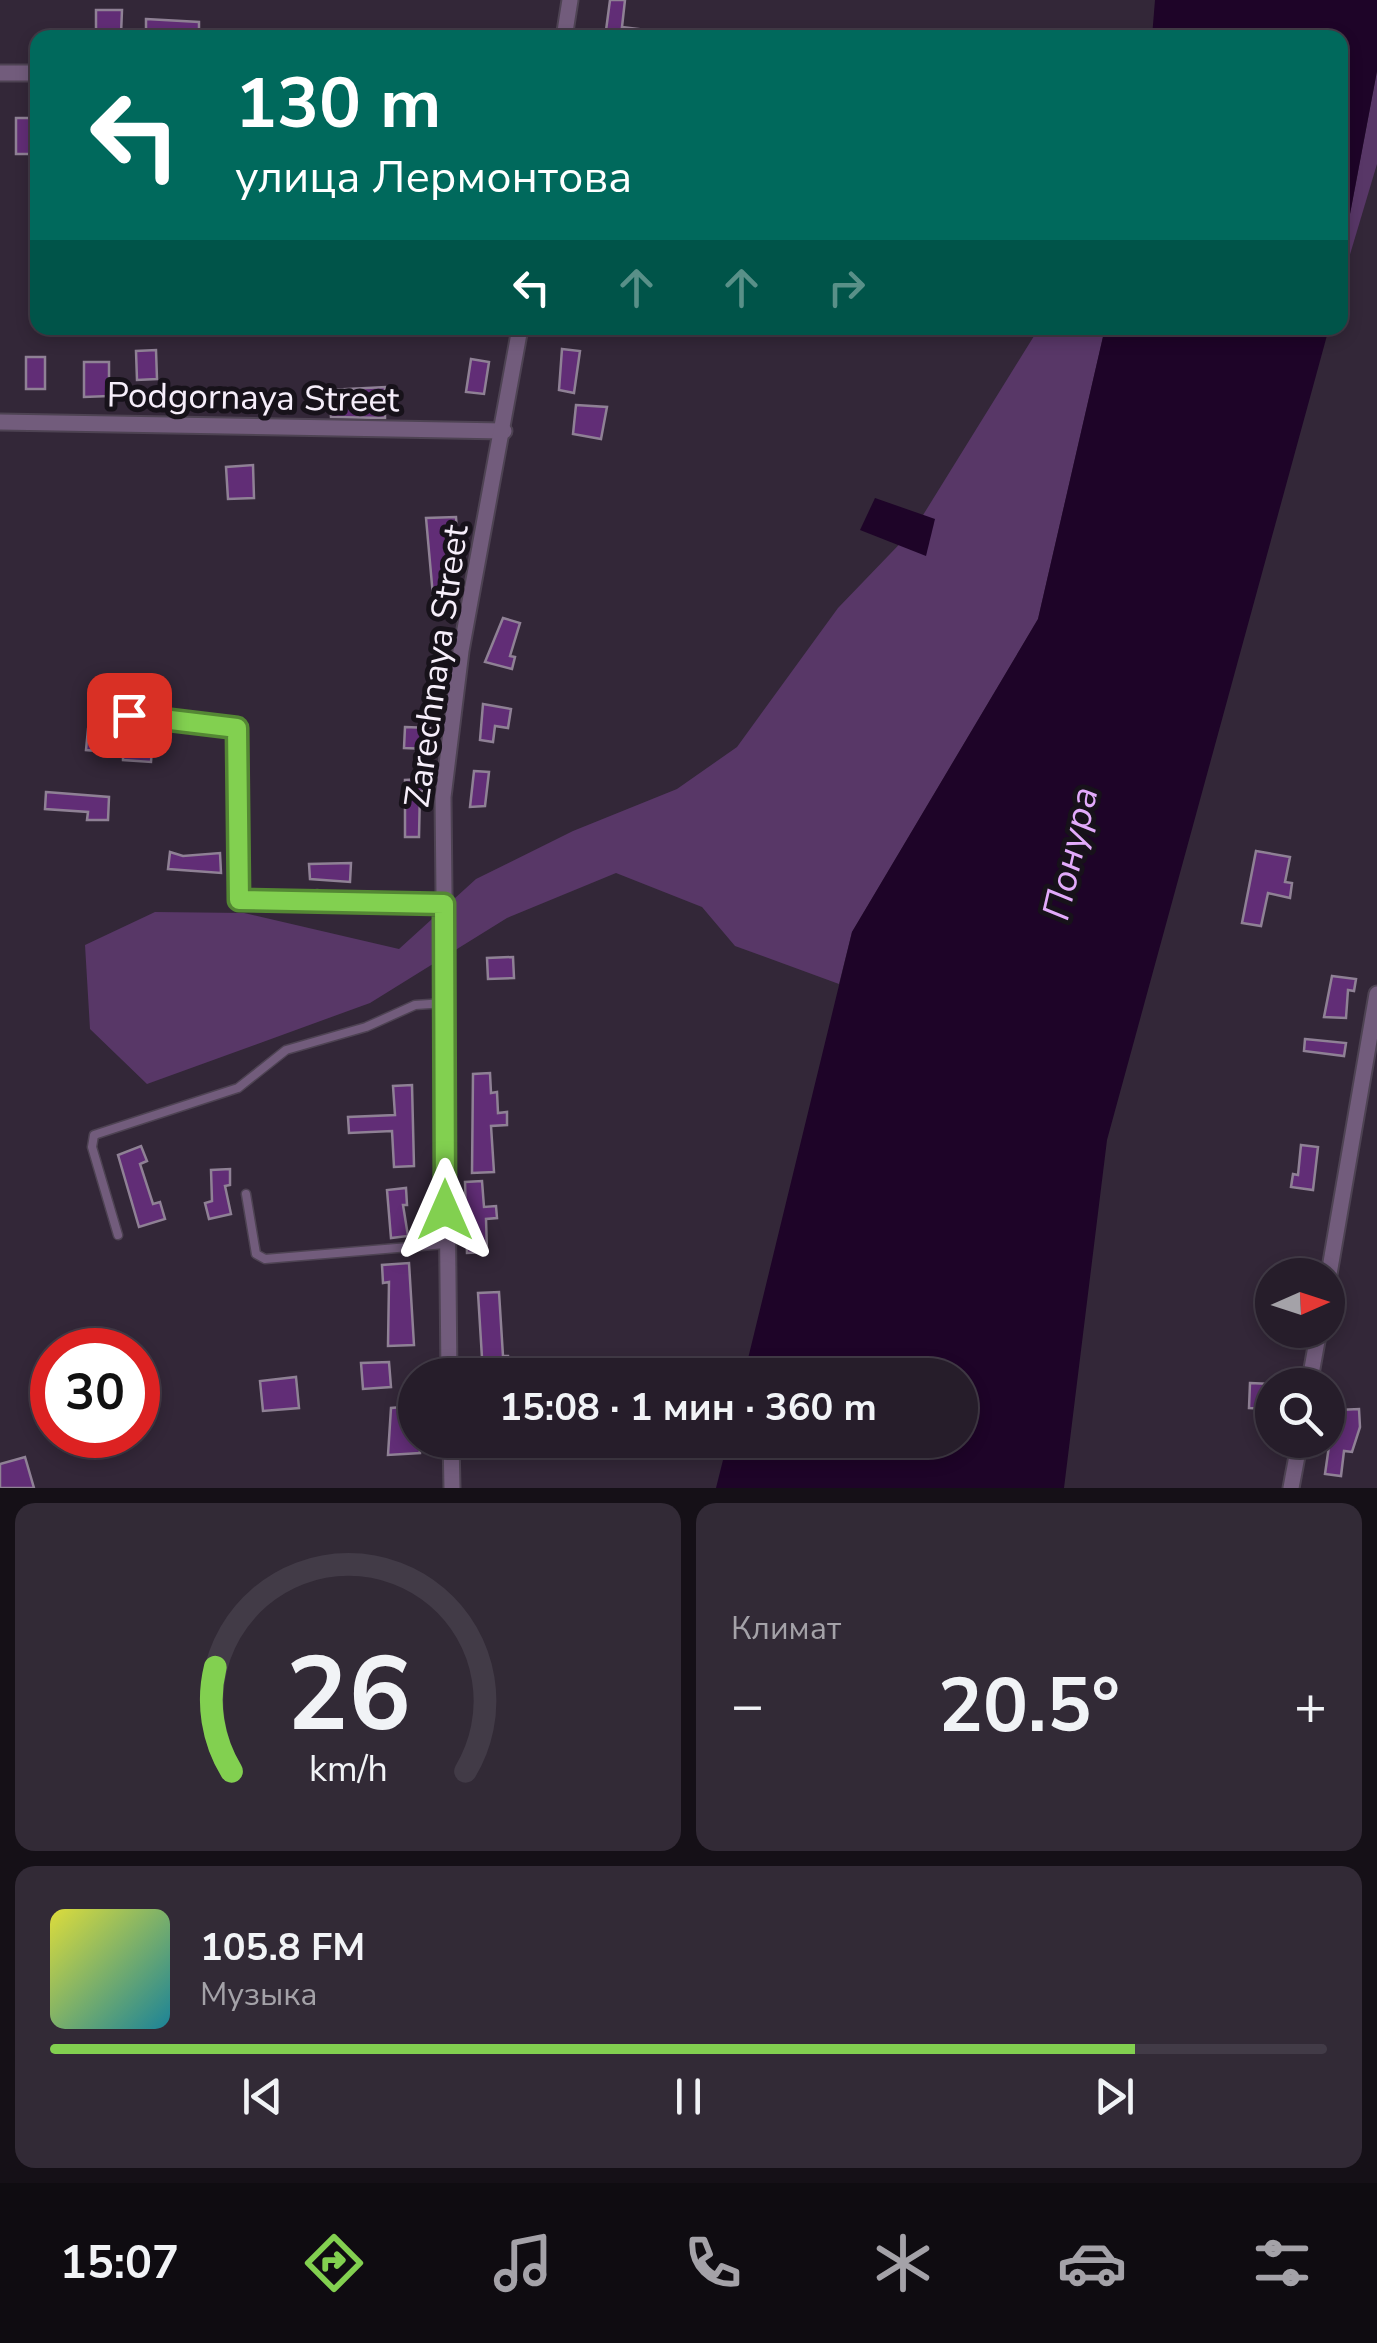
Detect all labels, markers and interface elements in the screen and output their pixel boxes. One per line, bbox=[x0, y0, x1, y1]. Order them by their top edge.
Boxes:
text: 130 m bbox=[235, 56, 441, 152]
icon: left bbox=[70, 70, 200, 200]
text: улица Лермонтова bbox=[235, 147, 632, 208]
icon: left bbox=[504, 260, 559, 315]
icon: ahead bbox=[609, 260, 664, 315]
icon: ahead bbox=[714, 260, 769, 315]
icon: right bbox=[819, 260, 874, 315]
street label: Podgornaya Street bbox=[106, 371, 400, 424]
street label: Zarechnaya Street bbox=[393, 521, 480, 810]
pin bbox=[87, 673, 172, 758]
icon: arrive bbox=[102, 688, 157, 743]
water label: Понура bbox=[1030, 781, 1111, 925]
position arrow bbox=[393, 1158, 497, 1262]
north arrow bbox=[1255, 1258, 1345, 1348]
map controls bbox=[1255, 1258, 1345, 1458]
speed limit sign: 30 bbox=[30, 1328, 160, 1458]
button: search bbox=[1255, 1368, 1345, 1458]
text: 15:08 · 1 мин · 360 m bbox=[499, 1382, 877, 1433]
text: Климат bbox=[731, 1607, 841, 1650]
text: 26 bbox=[286, 1624, 410, 1766]
text: 20.5° bbox=[938, 1655, 1120, 1757]
text: − bbox=[731, 1668, 764, 1743]
text: + bbox=[1294, 1668, 1327, 1743]
text: km/h bbox=[309, 1745, 387, 1794]
text: 105.8 FM bbox=[200, 1922, 365, 1973]
text: Музыка bbox=[200, 1973, 317, 2016]
icon: previous bbox=[235, 2069, 290, 2124]
icon: pause bbox=[661, 2069, 716, 2124]
icon: next bbox=[1087, 2069, 1142, 2124]
icon: directions bbox=[299, 2228, 369, 2298]
icon: music bbox=[488, 2228, 558, 2298]
icon: phone bbox=[678, 2228, 748, 2298]
icon: climate bbox=[868, 2228, 938, 2298]
icon: car bbox=[1057, 2228, 1127, 2298]
icon: filters bbox=[1247, 2228, 1317, 2298]
text: 15:07 bbox=[60, 2233, 179, 2294]

